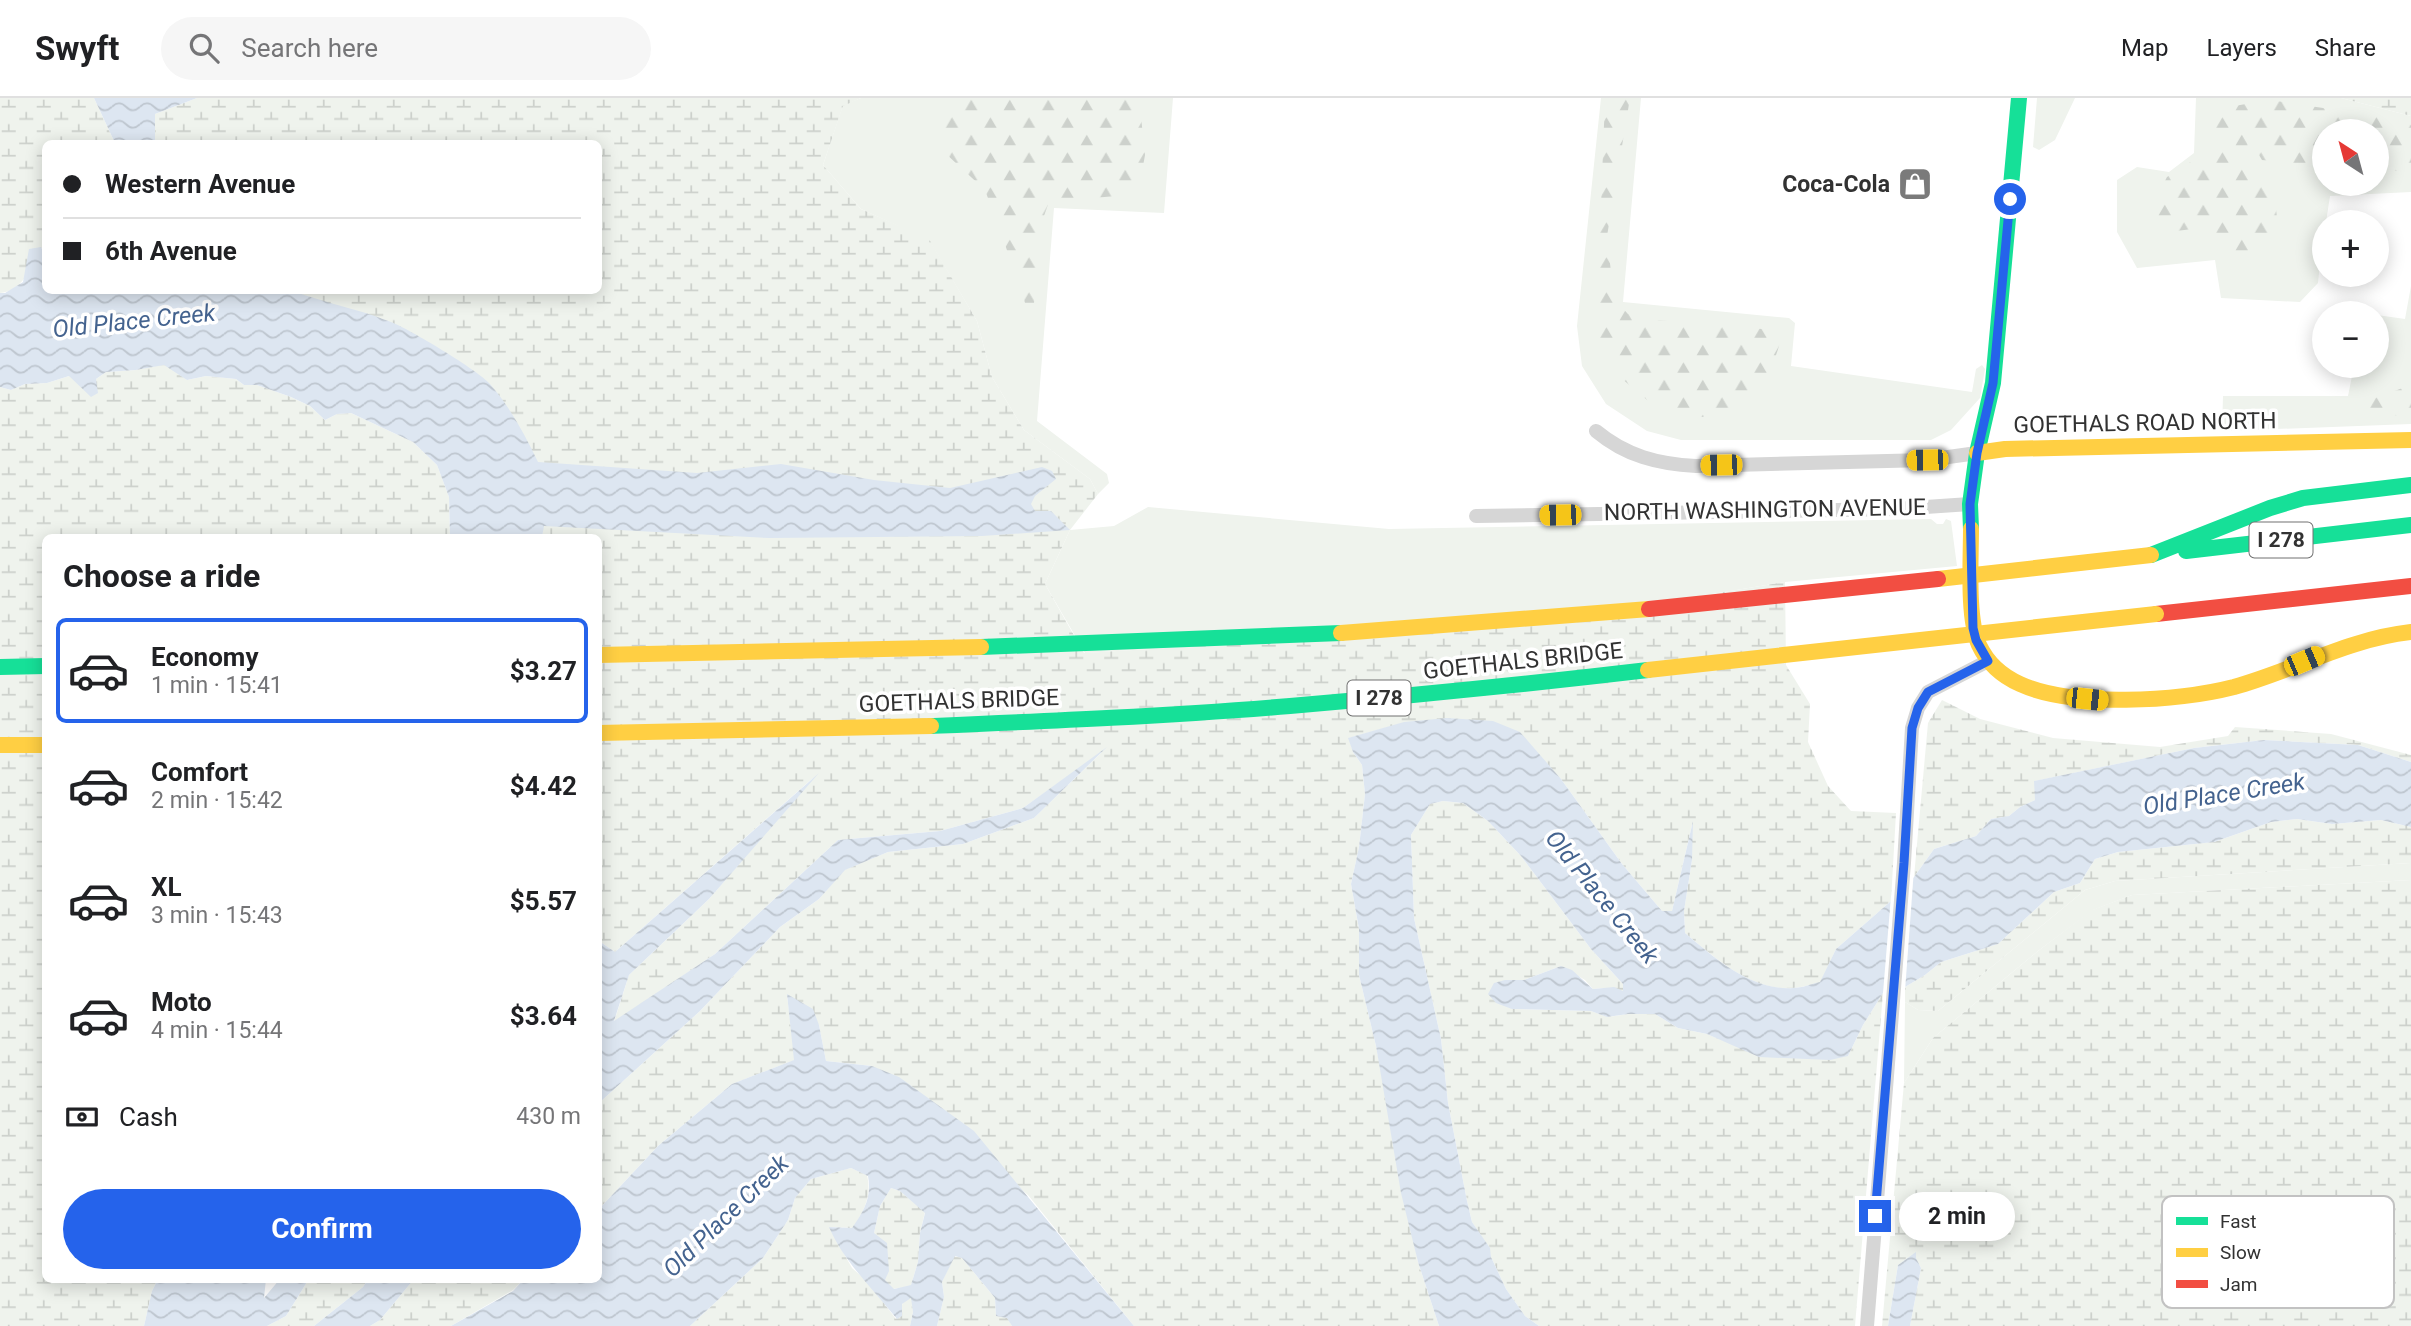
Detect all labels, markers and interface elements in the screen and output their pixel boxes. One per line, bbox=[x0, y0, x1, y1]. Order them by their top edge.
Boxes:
search box bbox=[161, 17, 651, 80]
text: Swyft bbox=[35, 29, 119, 68]
icon: search bbox=[185, 29, 223, 67]
text: Search here bbox=[241, 33, 378, 63]
text: Map bbox=[2121, 34, 2169, 62]
text: Layers bbox=[2207, 34, 2277, 62]
text: Share bbox=[2315, 34, 2376, 62]
north arrow bbox=[2312, 119, 2389, 196]
map controls bbox=[2312, 119, 2389, 378]
shop icon: Coca-Cola bbox=[1896, 165, 1934, 203]
text: Western Avenue bbox=[105, 169, 295, 199]
place label: Coca-Cola bbox=[1782, 171, 1890, 198]
route start bbox=[1994, 183, 2026, 215]
button: + bbox=[2312, 210, 2389, 287]
text: 6th Avenue bbox=[105, 236, 237, 266]
water label: Old Place Creek bbox=[51, 298, 218, 343]
button: − bbox=[2312, 301, 2389, 378]
street label: GOETHALS ROAD NORTH bbox=[2013, 407, 2277, 439]
car bbox=[1906, 449, 1949, 471]
car bbox=[1700, 454, 1743, 476]
street label: NORTH WASHINGTON AVENUE bbox=[1604, 494, 1926, 526]
car bbox=[1539, 504, 1582, 526]
road number: I 278 bbox=[2250, 522, 2312, 558]
text: Choose a ride bbox=[63, 557, 260, 595]
street label: GOETHALS BRIDGE bbox=[1422, 637, 1624, 685]
icon: car bbox=[67, 639, 130, 702]
text: Economy bbox=[151, 642, 258, 672]
car bbox=[2281, 643, 2328, 679]
text: $3.27 bbox=[510, 656, 577, 686]
text: 1 min · 15:41 bbox=[151, 672, 283, 699]
road number: I 278 bbox=[1348, 680, 1410, 716]
street label: GOETHALS BRIDGE bbox=[858, 684, 1060, 718]
car bbox=[2066, 686, 2109, 712]
icon: car bbox=[67, 754, 130, 817]
text: Comfort bbox=[151, 757, 248, 787]
water label: Old Place Creek bbox=[2141, 767, 2308, 821]
text: $4.42 bbox=[510, 771, 577, 801]
text: 2 min · 15:42 bbox=[151, 787, 283, 814]
water label: Old Place Creek bbox=[1540, 825, 1665, 970]
icon: car bbox=[67, 869, 130, 932]
text: XL bbox=[151, 872, 182, 902]
text: $5.57 bbox=[510, 886, 577, 916]
text: 3 min · 15:43 bbox=[151, 902, 283, 929]
icon: car bbox=[67, 984, 130, 1047]
text: Moto bbox=[151, 987, 212, 1017]
text: $3.64 bbox=[510, 1001, 577, 1031]
text: 4 min · 15:44 bbox=[151, 1017, 283, 1044]
icon: cash bbox=[63, 1098, 101, 1136]
text: Cash bbox=[119, 1102, 178, 1132]
text: 430 m bbox=[516, 1103, 581, 1130]
water label: Old Place Creek bbox=[657, 1148, 795, 1283]
button: Confirm bbox=[63, 1189, 581, 1269]
callout: 2 min bbox=[1899, 1192, 2015, 1240]
legend bbox=[2162, 1196, 2394, 1308]
route end bbox=[1859, 1200, 1891, 1232]
text: 2 min bbox=[1928, 1203, 1986, 1230]
text: Fast bbox=[2220, 1210, 2257, 1233]
text: Slow bbox=[2220, 1241, 2261, 1264]
text: Jam bbox=[2220, 1273, 2257, 1296]

